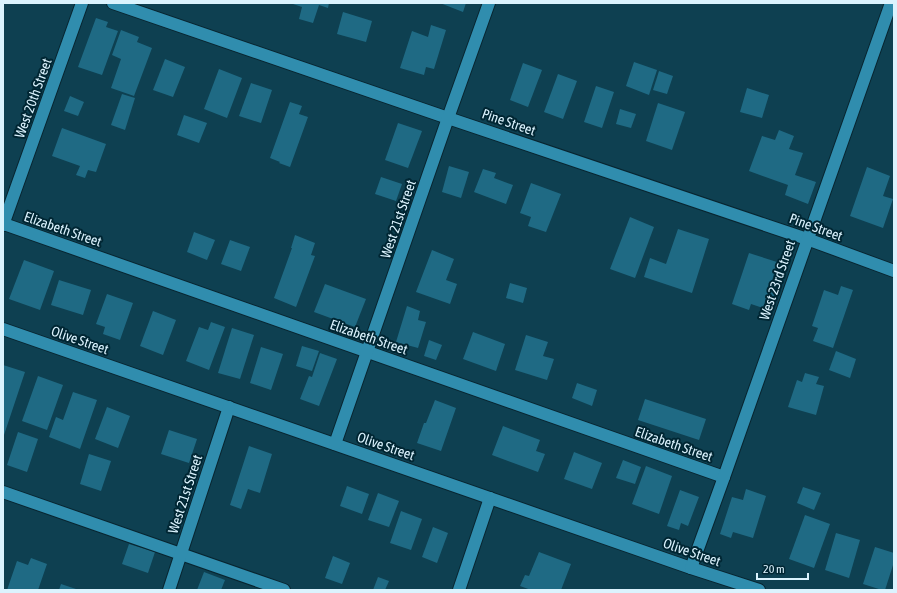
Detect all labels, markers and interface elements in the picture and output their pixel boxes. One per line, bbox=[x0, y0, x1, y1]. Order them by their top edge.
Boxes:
street label: West 20th Street bbox=[11, 56, 55, 140]
street label: Pine Street bbox=[480, 105, 538, 139]
street label: West 21st Street bbox=[377, 178, 419, 260]
street label: Elizabeth Street bbox=[22, 208, 104, 250]
street label: Pine Street bbox=[787, 210, 845, 244]
street label: West 23rd Street bbox=[756, 238, 798, 322]
street label: Elizabeth Street bbox=[328, 316, 410, 358]
street label: Olive Street bbox=[49, 323, 111, 357]
street label: Elizabeth Street bbox=[633, 423, 715, 465]
street label: Olive Street bbox=[355, 429, 417, 463]
street label: West 21st Street bbox=[165, 453, 205, 535]
street label: Olive Street bbox=[661, 535, 723, 569]
scale bar bbox=[757, 555, 808, 581]
text: 20 m bbox=[763, 562, 785, 576]

